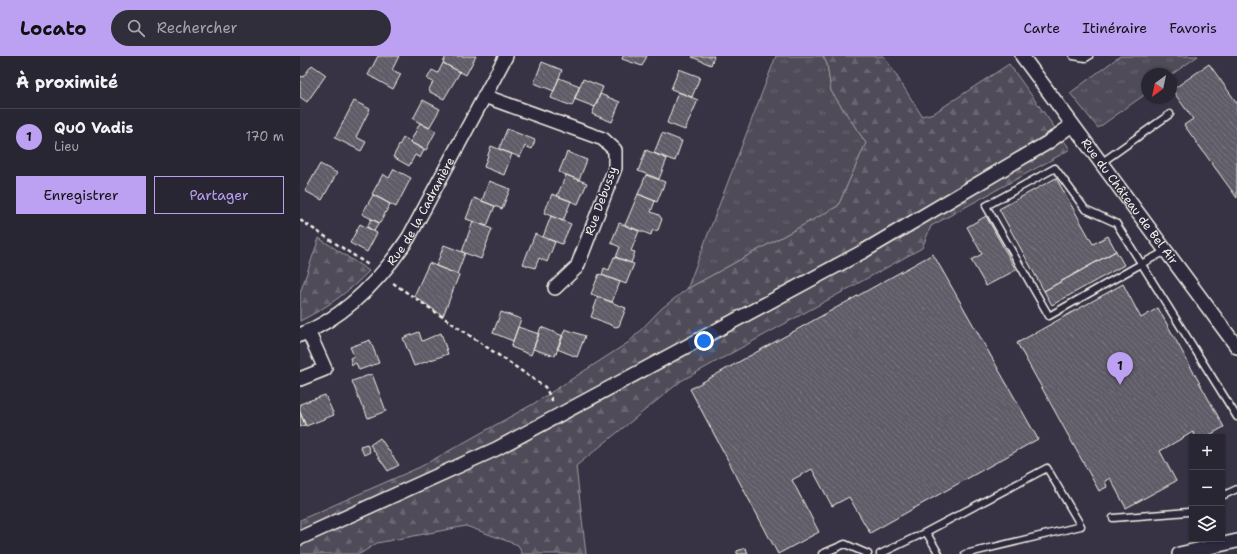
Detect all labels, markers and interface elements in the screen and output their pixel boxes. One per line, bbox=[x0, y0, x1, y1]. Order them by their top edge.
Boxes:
search box bbox=[111, 10, 391, 46]
text: Locato bbox=[20, 16, 87, 41]
icon: search bbox=[125, 17, 147, 39]
text: Rechercher bbox=[157, 18, 238, 38]
text: Carte bbox=[1023, 19, 1060, 37]
text: Itinéraire bbox=[1082, 19, 1147, 37]
text: Favoris bbox=[1169, 19, 1217, 37]
north arrow bbox=[1141, 68, 1177, 104]
text: À proximité bbox=[16, 71, 118, 93]
text: QuO Vadis bbox=[54, 118, 133, 138]
text: 1 bbox=[26, 128, 32, 145]
text: 170 m bbox=[246, 128, 284, 145]
street label: Rue du Château de Bel Air bbox=[1078, 135, 1182, 268]
text: Lieu bbox=[54, 138, 79, 155]
street label: Rue de la Cadranière bbox=[383, 154, 458, 269]
street label: Rue Debussy bbox=[581, 164, 621, 238]
button: Enregistrer bbox=[16, 176, 146, 214]
button: Partager bbox=[154, 176, 284, 214]
your location bbox=[694, 331, 714, 351]
pin: 1 bbox=[1107, 352, 1133, 385]
map controls bbox=[1189, 434, 1225, 542]
button: + bbox=[1189, 434, 1225, 470]
button: − bbox=[1189, 470, 1225, 506]
button: layers bbox=[1189, 506, 1225, 542]

